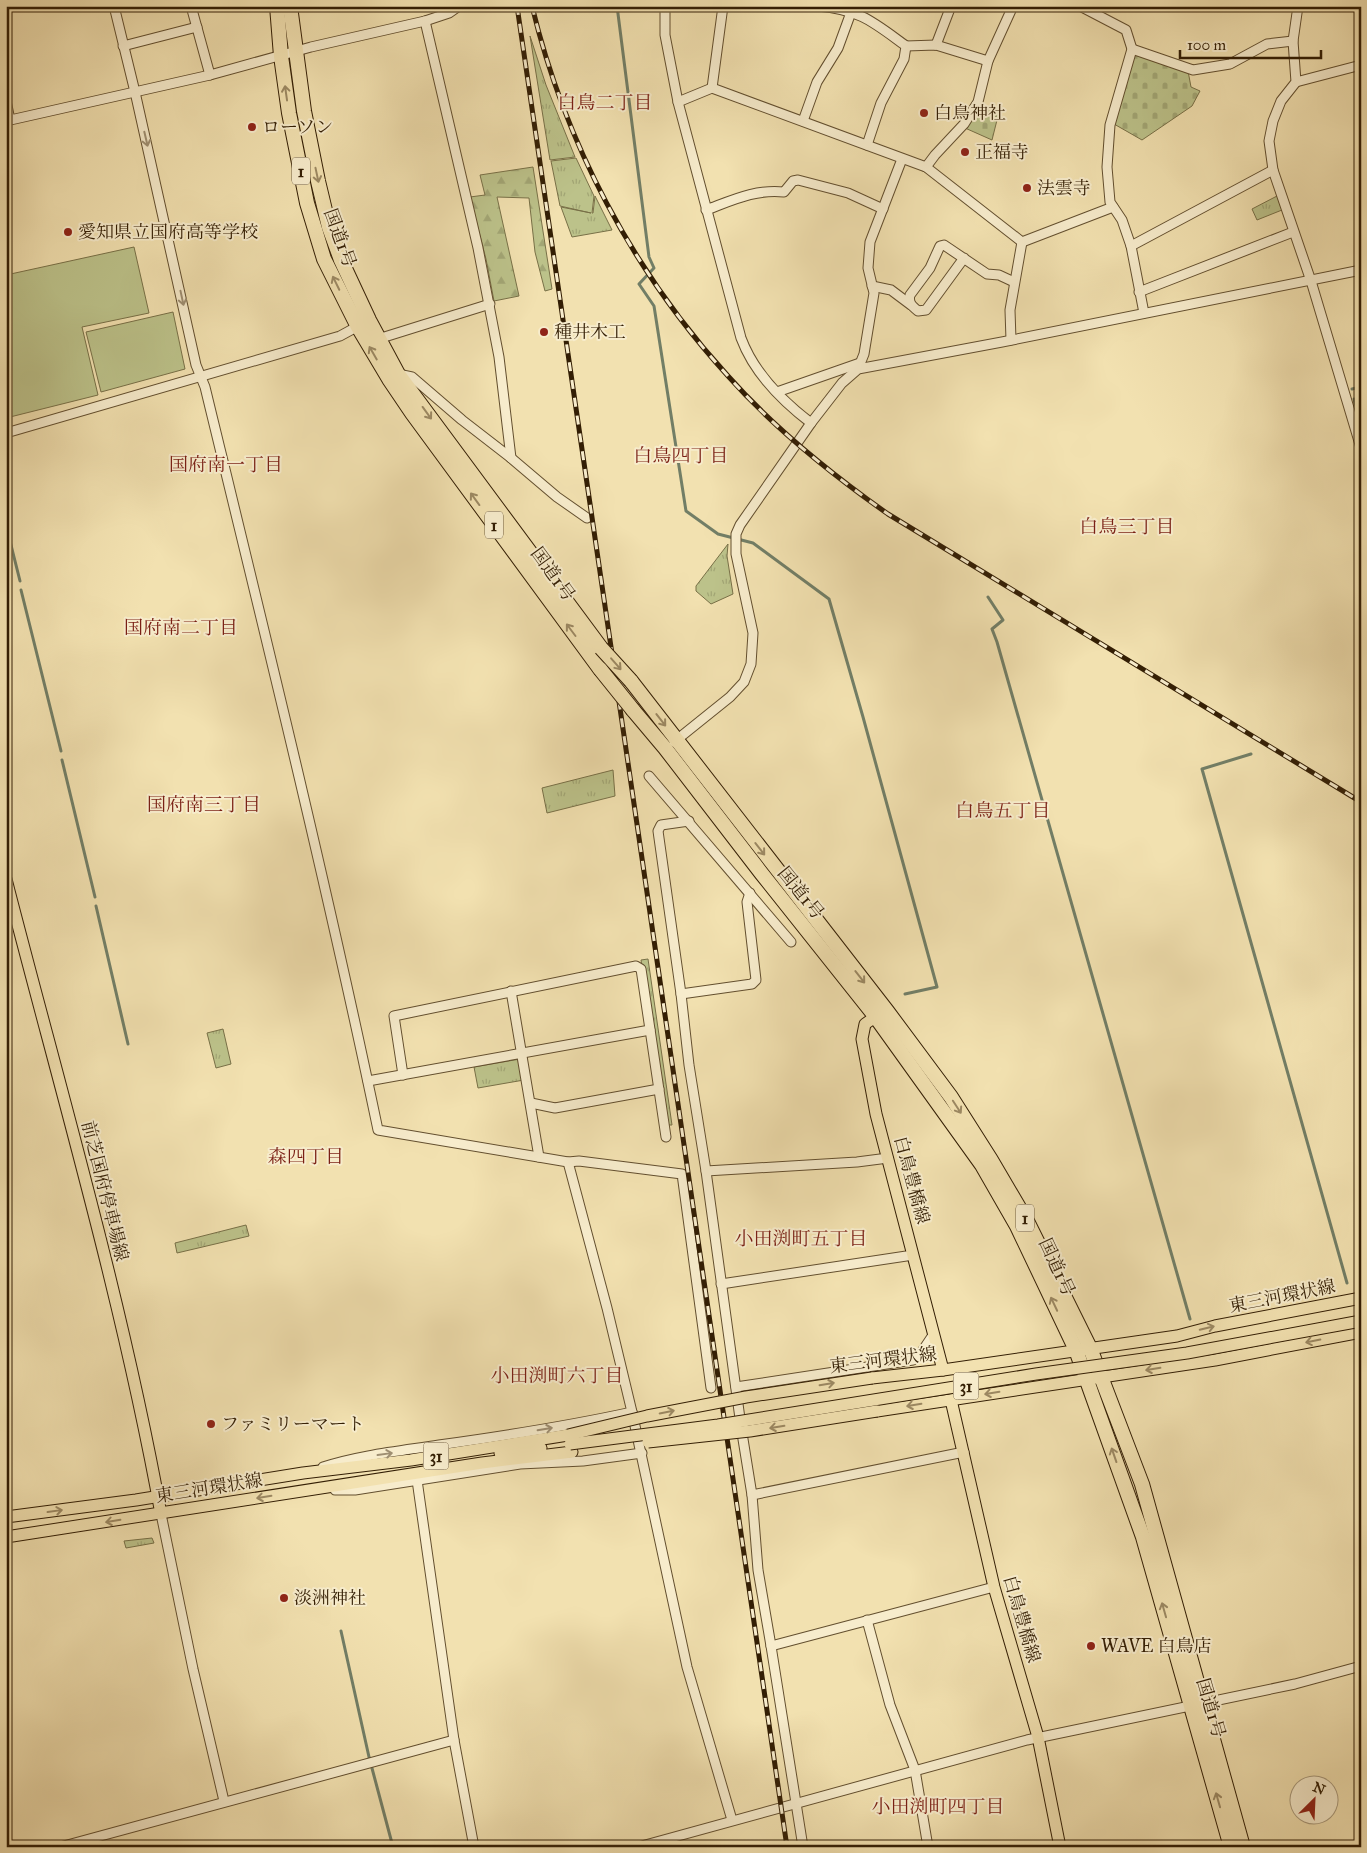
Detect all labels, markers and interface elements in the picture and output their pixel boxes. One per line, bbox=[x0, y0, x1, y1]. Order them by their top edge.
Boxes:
scale bar bbox=[1180, 28, 1321, 60]
text: 100 m bbox=[1187, 36, 1227, 54]
one-way arrow bbox=[281, 85, 291, 101]
district label: 白鳥二丁目 bbox=[557, 91, 653, 114]
place label: 白鳥神社 bbox=[934, 102, 1006, 124]
marker: 白鳥神社 bbox=[918, 107, 930, 119]
place label: ローソン bbox=[262, 116, 333, 138]
marker: ローソン bbox=[246, 121, 258, 133]
one-way arrow bbox=[142, 131, 151, 147]
place label: 正福寺 bbox=[975, 141, 1029, 163]
marker: 正福寺 bbox=[959, 146, 971, 158]
road number: 1 bbox=[292, 158, 310, 185]
one-way arrow bbox=[312, 167, 322, 183]
place label: 法雲寺 bbox=[1037, 177, 1091, 199]
marker: 法雲寺 bbox=[1021, 182, 1033, 194]
street label: 国道1号 bbox=[319, 206, 361, 270]
place label: 愛知県立国府高等学校 bbox=[78, 221, 258, 243]
marker: 愛知県立国府高等学校 bbox=[62, 226, 74, 238]
one-way arrow bbox=[331, 276, 340, 291]
one-way arrow bbox=[178, 289, 187, 305]
place label: 種井木工 bbox=[554, 321, 626, 343]
marker: 種井木工 bbox=[538, 326, 550, 338]
one-way arrow bbox=[368, 346, 378, 360]
one-way arrow bbox=[422, 406, 433, 419]
district label: 白鳥四丁目 bbox=[633, 444, 729, 467]
district label: 国府南一丁目 bbox=[169, 453, 283, 476]
one-way arrow bbox=[470, 492, 480, 506]
road number: 1 bbox=[485, 512, 503, 538]
district label: 白鳥三丁目 bbox=[1079, 515, 1175, 538]
street label: 国道1号 bbox=[526, 543, 580, 605]
district label: 国府南二丁目 bbox=[124, 616, 238, 639]
one-way arrow bbox=[566, 623, 576, 637]
one-way arrow bbox=[610, 658, 622, 671]
one-way arrow bbox=[655, 713, 666, 726]
district label: 国府南三丁目 bbox=[147, 793, 261, 816]
district label: 白鳥五丁目 bbox=[955, 799, 1051, 822]
one-way arrow bbox=[754, 842, 765, 855]
street label: 国道1号 bbox=[773, 862, 829, 924]
one-way arrow bbox=[854, 970, 865, 983]
one-way arrow bbox=[952, 1099, 962, 1113]
street label: 前芝国府停車場線 bbox=[77, 1118, 133, 1264]
street label: 白鳥豊橋線 bbox=[890, 1134, 934, 1226]
district label: 森四丁目 bbox=[268, 1145, 344, 1168]
road number: 1 bbox=[1016, 1204, 1034, 1232]
district label: 小田渕町五丁目 bbox=[734, 1227, 868, 1250]
street label: 国道1号 bbox=[1034, 1235, 1080, 1299]
street label: 東三河環状線 bbox=[1227, 1275, 1337, 1317]
one-way arrow bbox=[1049, 1297, 1059, 1312]
one-way arrow bbox=[1199, 1323, 1215, 1332]
one-way arrow bbox=[1305, 1337, 1321, 1346]
street label: 東三河環状線 bbox=[828, 1343, 938, 1377]
district label: 小田渕町六丁目 bbox=[490, 1364, 624, 1387]
one-way arrow bbox=[1145, 1365, 1161, 1375]
road number: 31 bbox=[954, 1372, 978, 1400]
one-way arrow bbox=[819, 1379, 835, 1389]
one-way arrow bbox=[985, 1389, 1001, 1399]
one-way arrow bbox=[906, 1401, 922, 1411]
one-way arrow bbox=[659, 1407, 675, 1416]
place label: ファミリーマート bbox=[221, 1413, 365, 1435]
marker: ファミリーマート bbox=[205, 1418, 217, 1430]
one-way arrow bbox=[769, 1422, 785, 1432]
one-way arrow bbox=[537, 1424, 553, 1434]
road number: 31 bbox=[424, 1442, 448, 1470]
one-way arrow bbox=[376, 1448, 392, 1458]
one-way arrow bbox=[1109, 1448, 1118, 1464]
street label: 東三河環状線 bbox=[154, 1469, 264, 1507]
one-way arrow bbox=[256, 1492, 272, 1502]
one-way arrow bbox=[46, 1506, 62, 1516]
one-way arrow bbox=[105, 1516, 121, 1526]
street label: 白鳥豊橋線 bbox=[999, 1573, 1045, 1665]
place label: 淡洲神社 bbox=[294, 1587, 366, 1609]
marker: 淡洲神社 bbox=[278, 1592, 290, 1604]
one-way arrow bbox=[1158, 1602, 1168, 1618]
place label: WAVE 白鳥店 bbox=[1101, 1635, 1211, 1657]
marker: WAVE 白鳥店 bbox=[1085, 1640, 1097, 1652]
street label: 国道1号 bbox=[1192, 1676, 1230, 1740]
north arrow bbox=[1290, 1776, 1340, 1826]
text: N bbox=[1310, 1778, 1328, 1799]
one-way arrow bbox=[1213, 1792, 1223, 1808]
district label: 小田渕町四丁目 bbox=[871, 1795, 1005, 1818]

